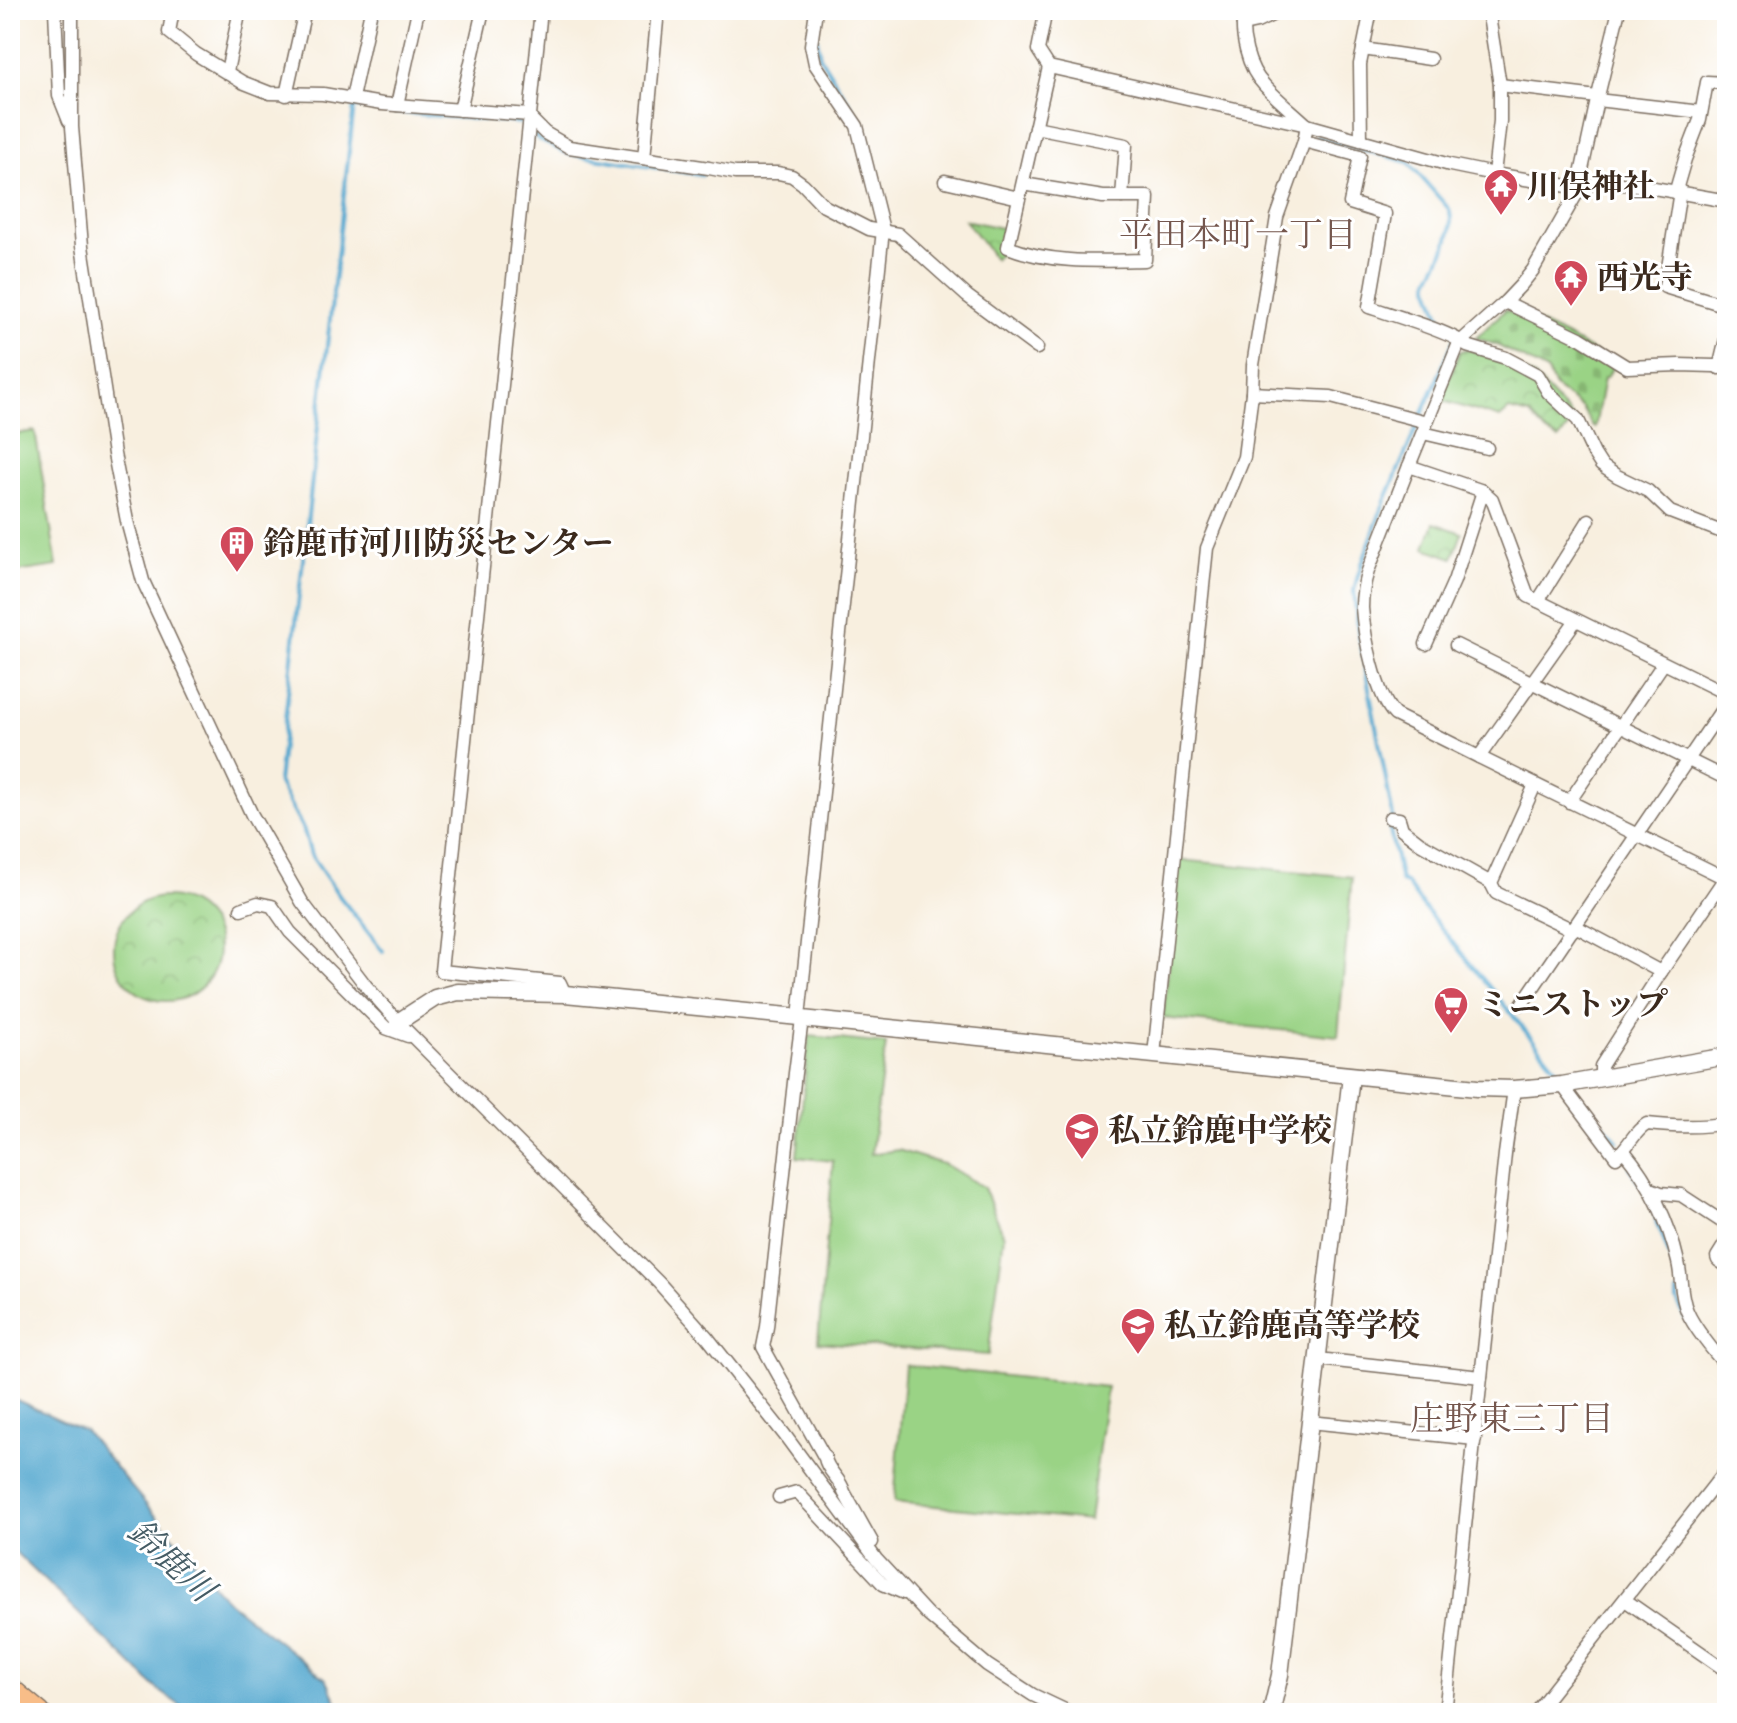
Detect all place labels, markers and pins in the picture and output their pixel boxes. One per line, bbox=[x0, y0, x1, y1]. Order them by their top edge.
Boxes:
temple icon: 川俣神社 bbox=[1482, 167, 1520, 217]
place label: 川俣神社 bbox=[1527, 169, 1655, 205]
temple icon: 西光寺 bbox=[1552, 258, 1590, 308]
place label: 西光寺 bbox=[1597, 260, 1693, 296]
building icon: 鈴鹿市河川防災センター bbox=[218, 524, 256, 574]
place label: 鈴鹿市河川防災センター bbox=[263, 526, 614, 562]
supermarket icon: ミニストップ bbox=[1432, 985, 1470, 1035]
place label: ミニストップ bbox=[1477, 988, 1668, 1023]
school or university icon: 私立鈴鹿中学校 bbox=[1063, 1111, 1101, 1161]
place label: 私立鈴鹿中学校 bbox=[1108, 1113, 1332, 1149]
school or university icon: 私立鈴鹿高等学校 bbox=[1119, 1306, 1157, 1356]
place label: 私立鈴鹿高等学校 bbox=[1164, 1308, 1420, 1344]

